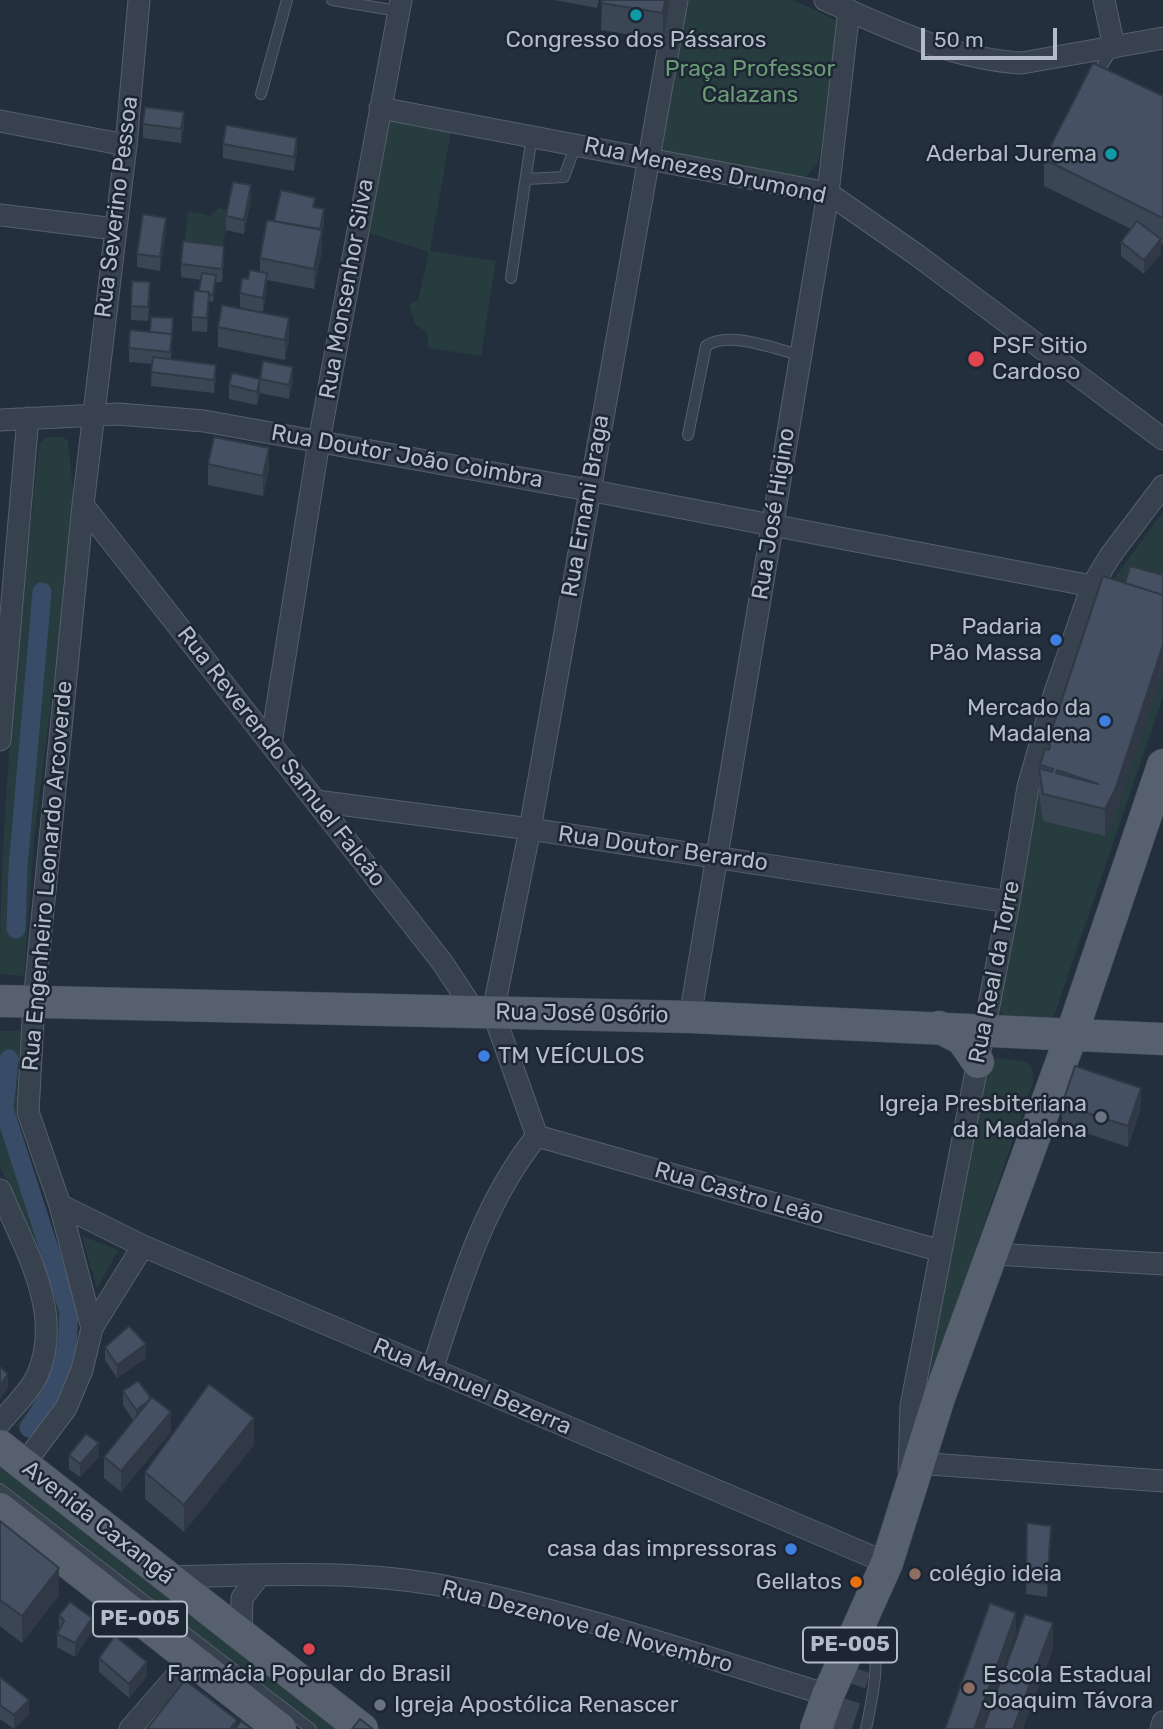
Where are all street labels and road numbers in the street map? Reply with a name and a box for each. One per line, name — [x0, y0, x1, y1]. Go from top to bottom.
street label: Rua Severino Pessoa — [90, 95, 144, 319]
street label: Rua Menezes Drumond — [581, 132, 829, 210]
street label: Rua Monsenhor Silva — [314, 177, 380, 401]
street label: Rua Ernani Braga — [556, 413, 616, 599]
street label: Rua Doutor João Coimbra — [269, 419, 545, 495]
street label: Rua José Higino — [747, 426, 801, 602]
street label: Rua Reverendo Samuel Falcão — [171, 621, 391, 893]
street label: Rua Engenheiro Leonardo Arcoverde — [17, 680, 79, 1072]
street label: Rua Doutor Berardo — [556, 821, 770, 877]
street label: Rua Real da Torre — [964, 878, 1026, 1066]
street label: Rua José Osório — [495, 999, 669, 1029]
street label: Rua Castro Leão — [651, 1157, 827, 1231]
street label: Rua Manuel Bezerra — [369, 1333, 575, 1441]
street label: Avenida Caxangá — [17, 1455, 179, 1591]
street label: Rua Dezenove de Novembro — [439, 1575, 735, 1679]
road number: PE-005 — [93, 1602, 187, 1636]
road number: PE-005 — [803, 1628, 897, 1662]

